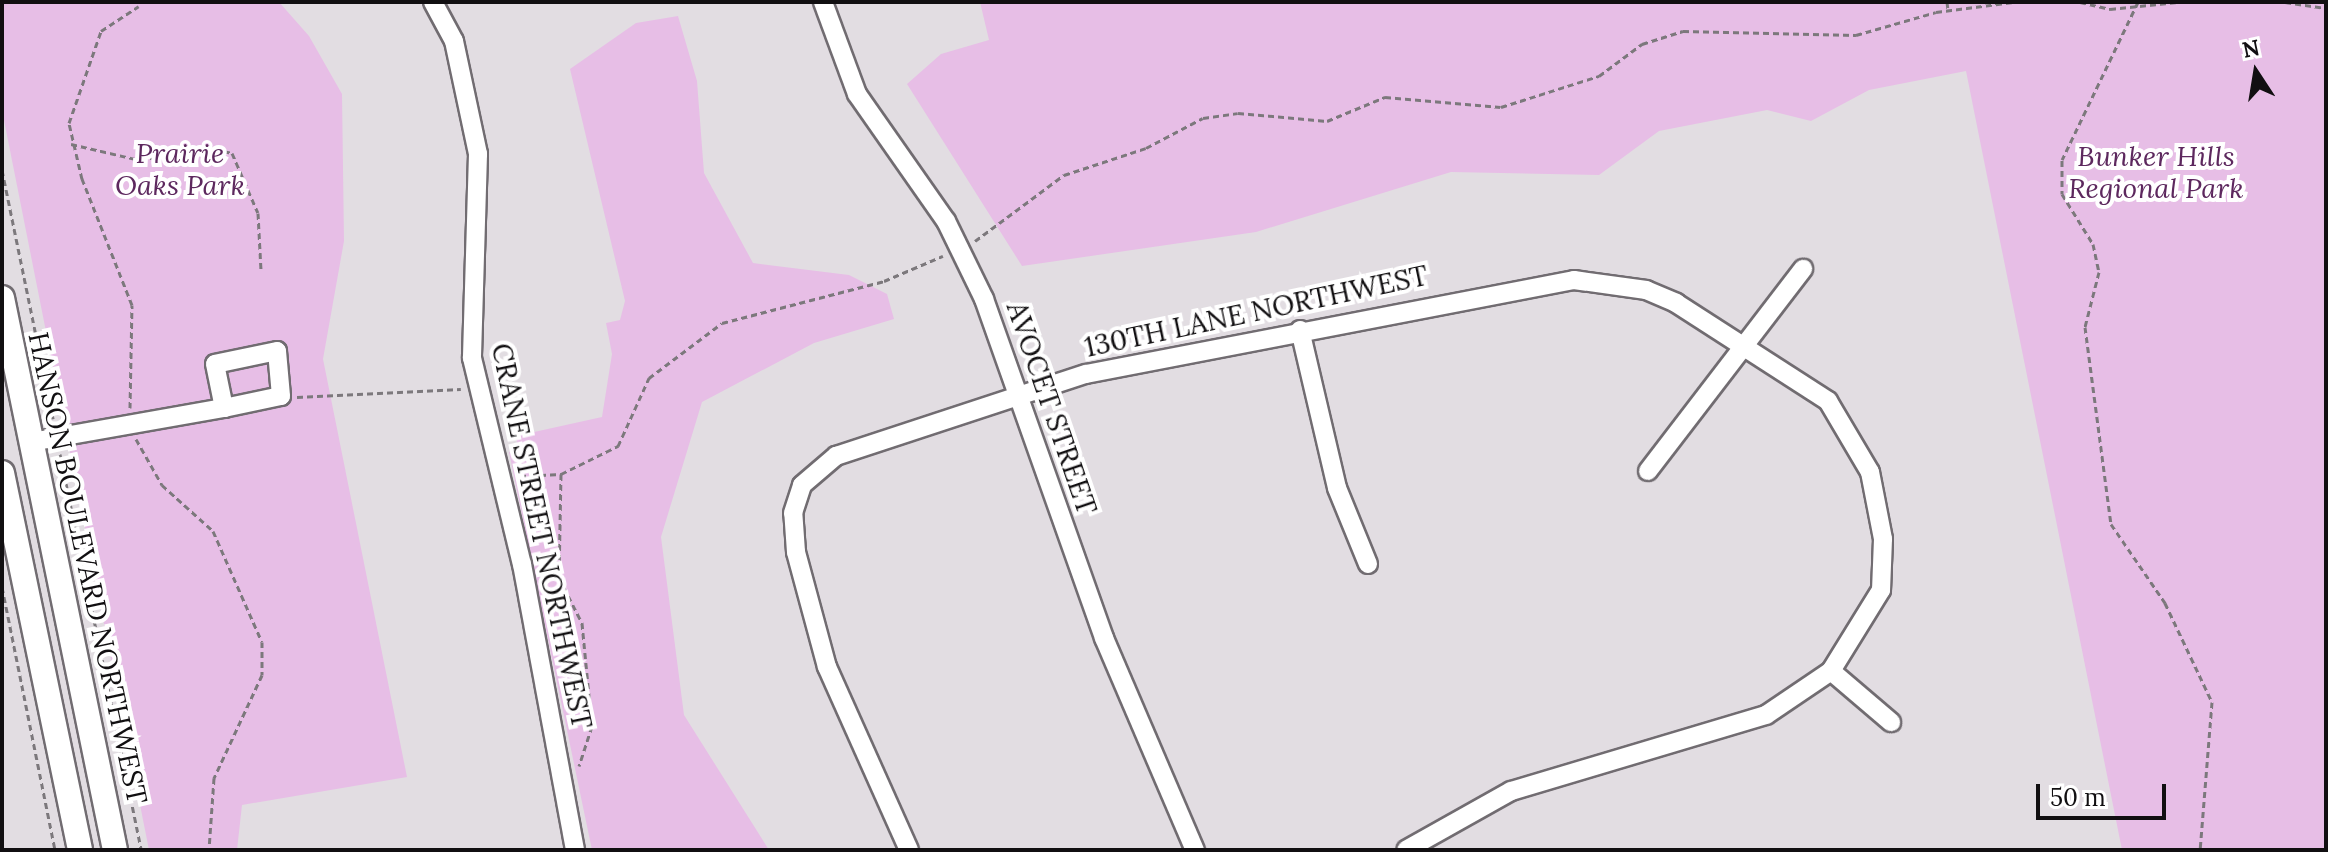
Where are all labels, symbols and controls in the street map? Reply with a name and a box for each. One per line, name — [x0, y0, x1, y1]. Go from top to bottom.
north arrow — [2216, 32, 2296, 112]
text: N — [2240, 33, 2262, 64]
park label: Prairie Oaks Park — [115, 136, 245, 202]
park label: Bunker Hills Regional Park — [2068, 139, 2244, 205]
street label: 130TH LANE NORTHWEST — [1081, 258, 1431, 364]
street label: AVOCET STREET — [1000, 297, 1104, 519]
street label: HANSON BOULEVARD NORTHWEST — [22, 329, 154, 807]
street label: CRANE STREET NORTHWEST — [485, 340, 599, 732]
scale bar — [2040, 768, 2170, 818]
text: 50 m — [2050, 782, 2106, 813]

